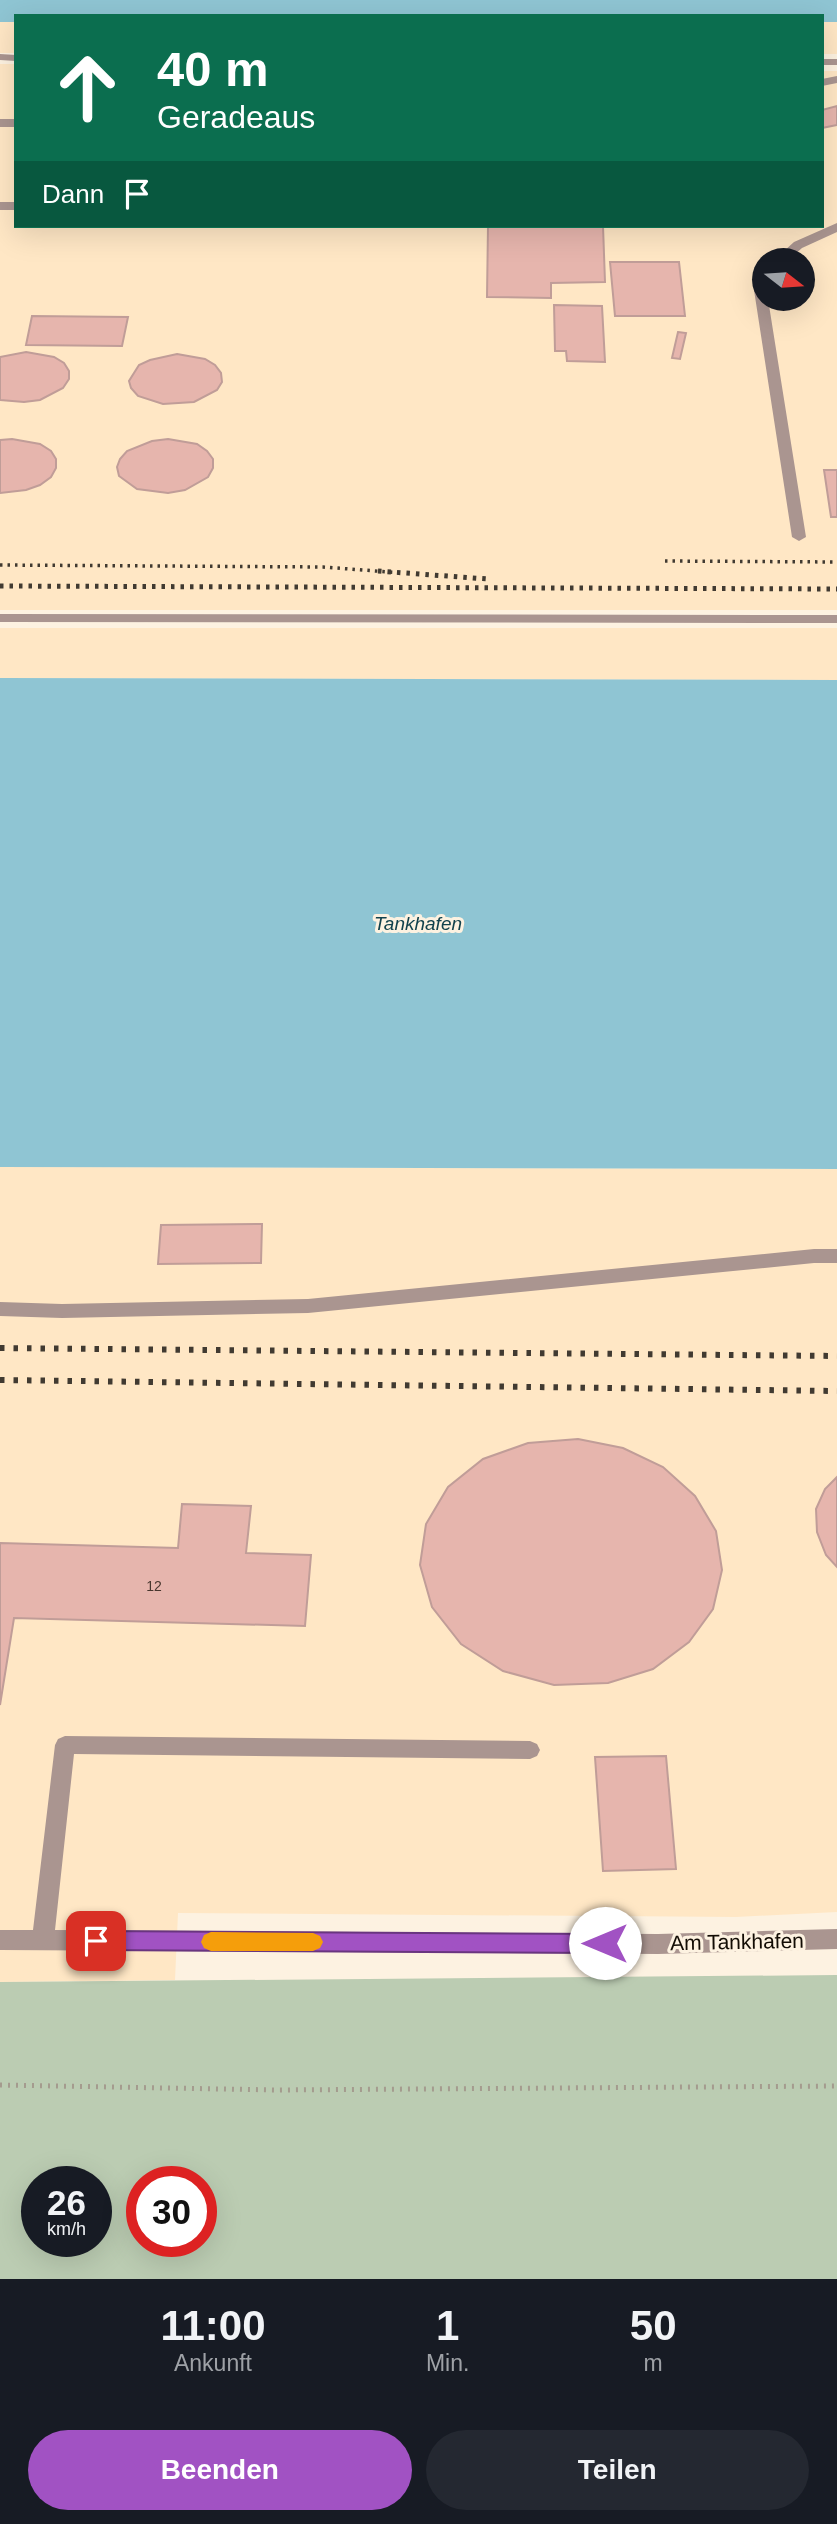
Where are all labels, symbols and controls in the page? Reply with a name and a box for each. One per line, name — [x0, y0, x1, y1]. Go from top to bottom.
icon: ahead — [42, 42, 133, 133]
text: 40 m — [157, 42, 269, 96]
text: Geradeaus — [157, 99, 315, 135]
icon: arrive — [118, 175, 156, 213]
text: Dann — [42, 179, 104, 209]
north arrow — [752, 248, 816, 312]
map controls — [752, 248, 815, 311]
water label: Tankhafen — [374, 913, 462, 934]
house number: 12 — [146, 1578, 162, 1594]
position arrow — [568, 1906, 642, 1980]
pin — [66, 1911, 126, 1971]
icon: arrive — [77, 1922, 115, 1960]
street label: Am Tankhafen — [670, 1929, 804, 1954]
speed limit sign: 30 — [126, 2166, 217, 2257]
text: 26 — [47, 2183, 86, 2222]
text: km/h — [47, 2219, 86, 2239]
text: 11:00 — [160, 2302, 266, 2349]
text: 1 — [436, 2302, 459, 2349]
text: 50 — [630, 2302, 677, 2349]
text: Ankunft — [174, 2350, 252, 2376]
text: Min. — [426, 2350, 469, 2376]
text: m — [644, 2350, 663, 2376]
button: Beenden — [28, 2430, 412, 2510]
button: Teilen — [426, 2430, 809, 2510]

